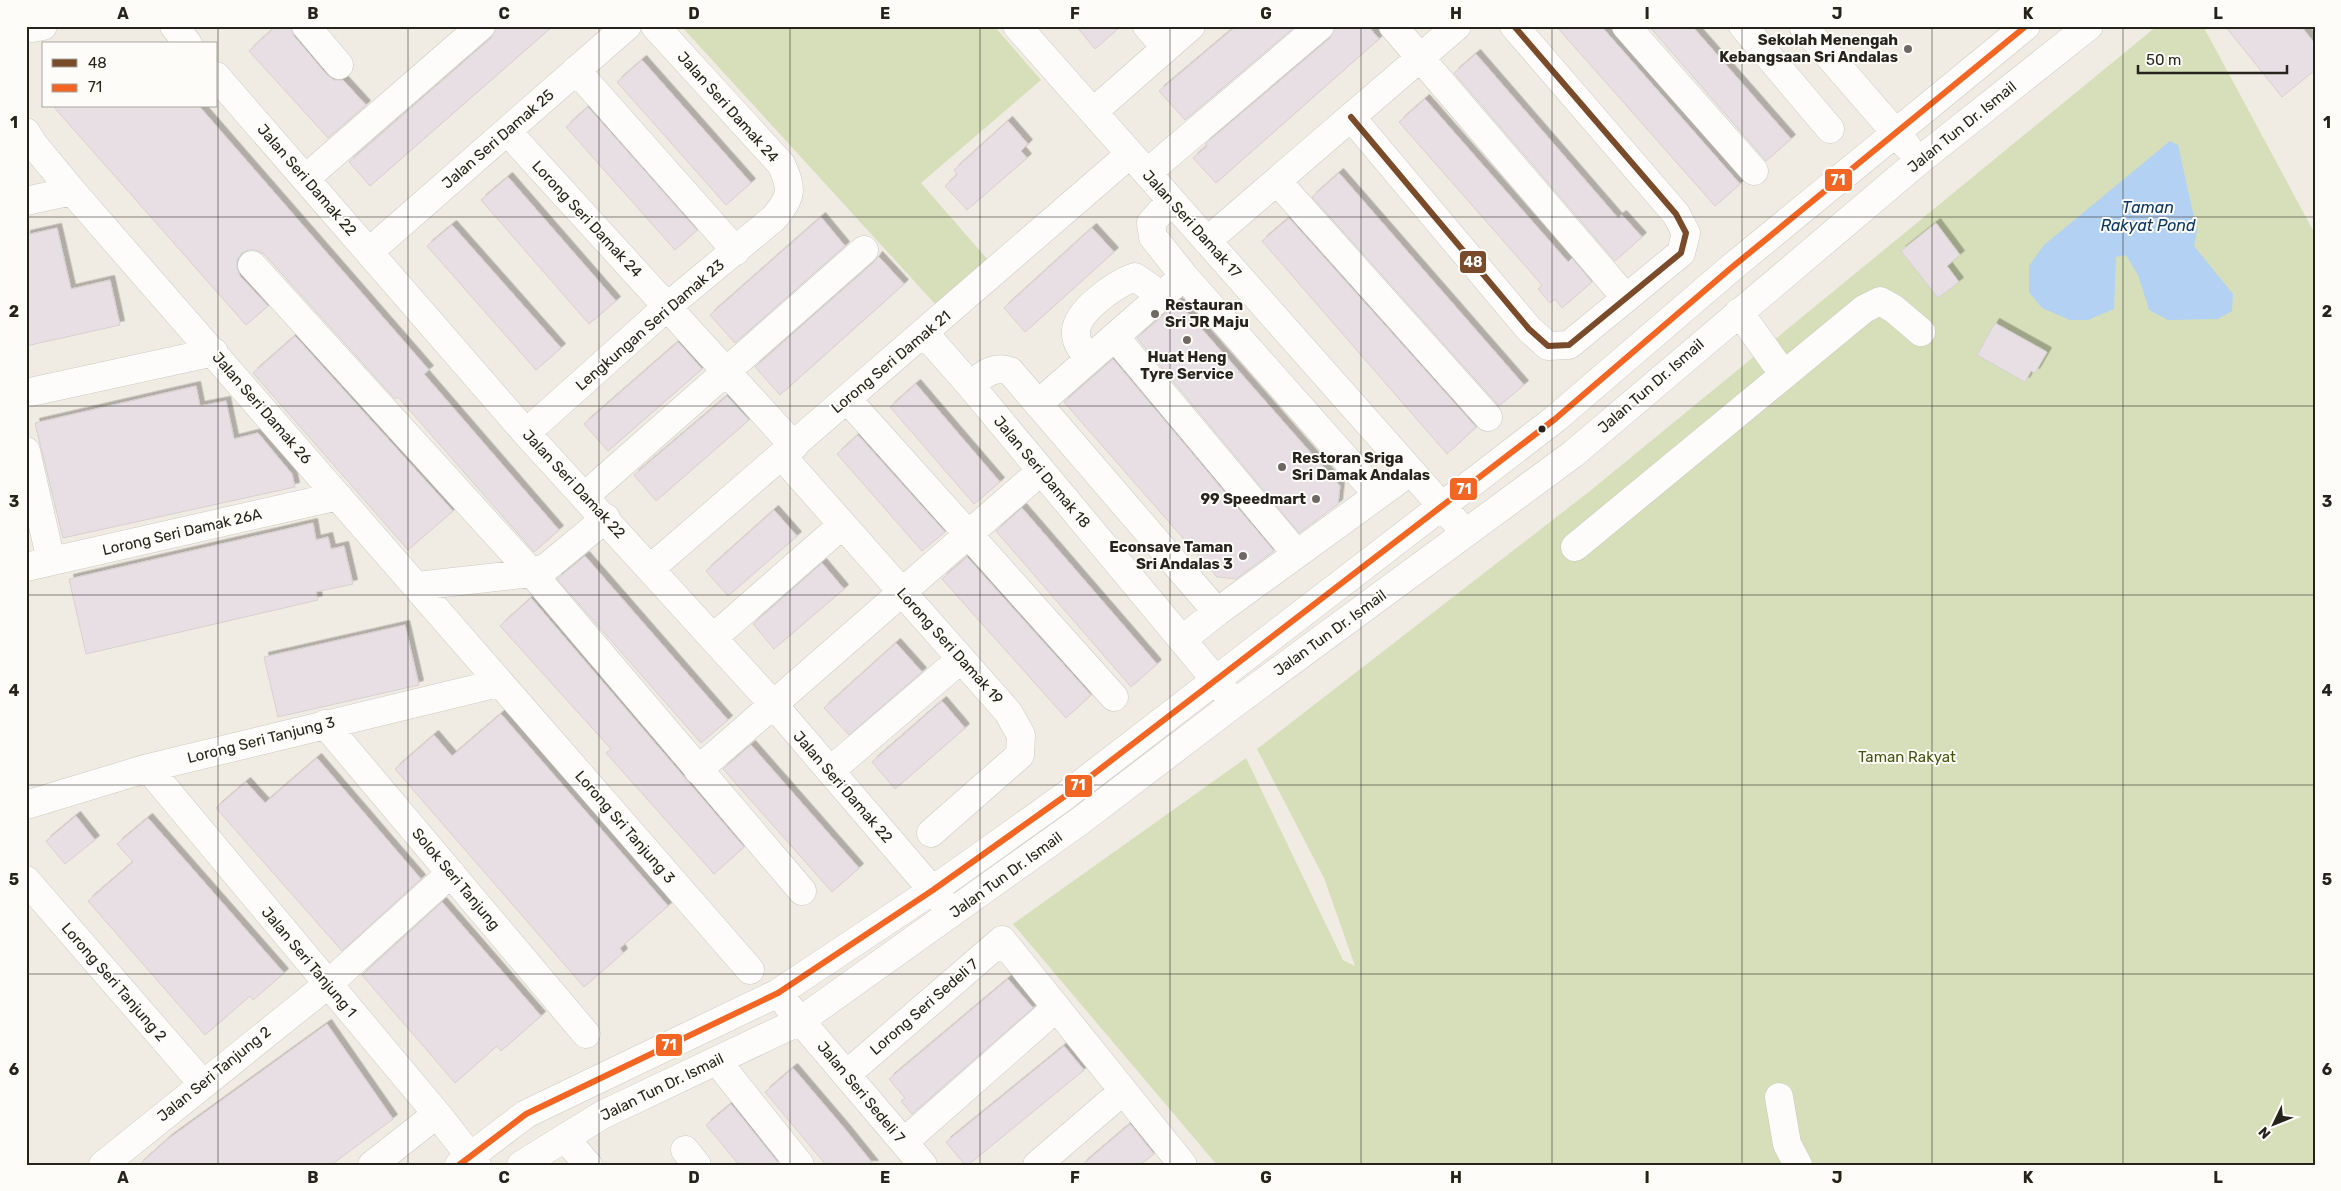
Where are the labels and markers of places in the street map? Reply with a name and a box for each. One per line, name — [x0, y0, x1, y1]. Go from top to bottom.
place label: Sekolah Menengah Kebangsaan Sri Andalas — [1719, 31, 1898, 66]
marker: Sekolah Menengah Kebangsaan Sri Andalas — [1902, 43, 1914, 55]
place label: Restauran Sri JR Maju — [1165, 296, 1249, 331]
marker: Restauran Sri JR Maju — [1149, 308, 1161, 320]
marker: Huat Heng Tyre Service — [1181, 334, 1193, 346]
place label: Huat Heng Tyre Service — [1140, 348, 1234, 383]
unlabelled marker — [1537, 424, 1547, 434]
place label: Restoran Sriga Sri Damak Andalas — [1292, 449, 1430, 484]
marker: Restoran Sriga Sri Damak Andalas — [1276, 461, 1288, 473]
place label: 99 Speedmart — [1200, 490, 1306, 508]
marker: 99 Speedmart — [1310, 493, 1322, 505]
place label: Econsave Taman Sri Andalas 3 — [1109, 538, 1233, 573]
marker: Econsave Taman Sri Andalas 3 — [1237, 550, 1249, 562]

